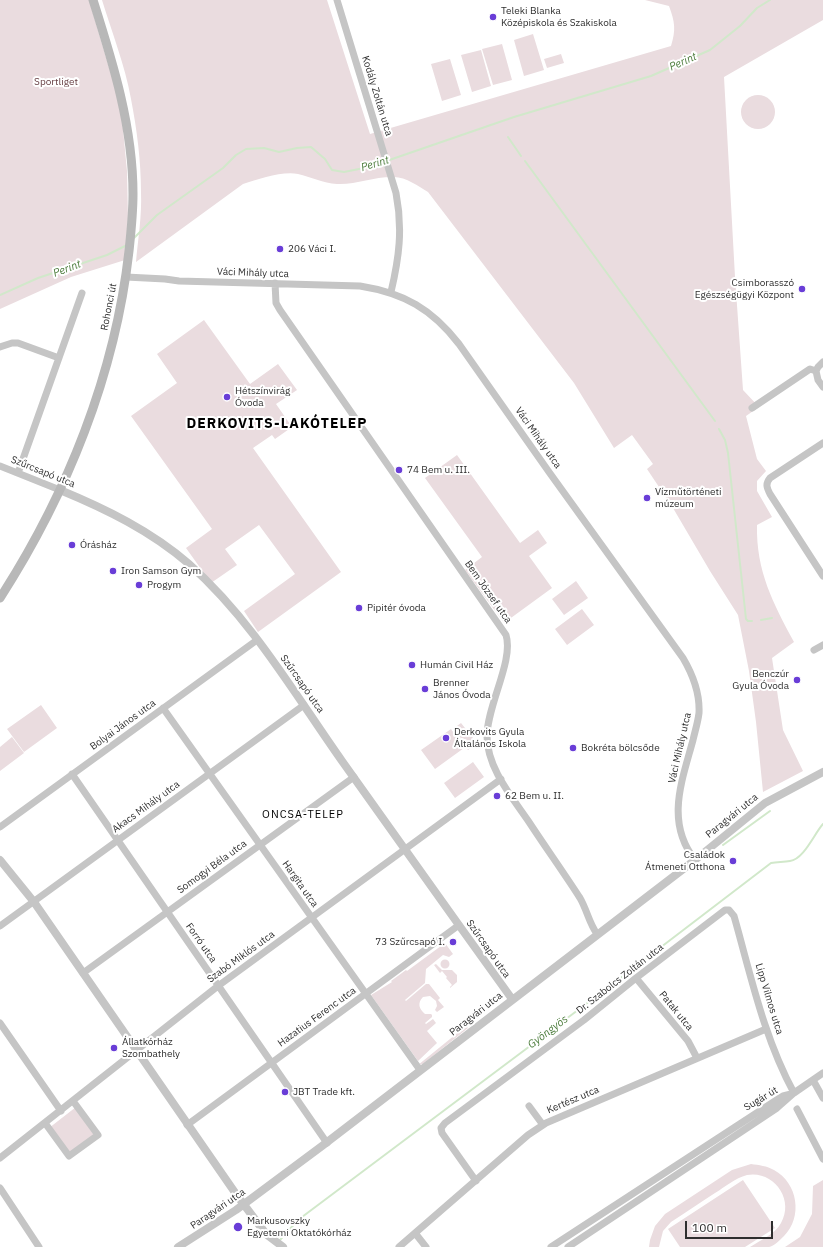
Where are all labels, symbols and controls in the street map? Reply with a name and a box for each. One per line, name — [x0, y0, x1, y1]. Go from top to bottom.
place label: Teleki Blanka Középiskola és Szakiskola — [501, 5, 617, 28]
marker: Teleki Blanka Középiskola és Szakiskola — [488, 12, 498, 22]
water label: Perint — [667, 50, 699, 74]
street label: Kodály Zoltán utca — [359, 54, 395, 138]
park label: Sportliget — [34, 76, 78, 88]
water label: Perint — [359, 154, 391, 174]
place label: 206 Váci I. — [288, 243, 336, 255]
marker: 206 Váci I. — [275, 244, 285, 254]
water label: Perint — [51, 258, 83, 280]
street label: Váci Mihály utca — [217, 266, 289, 280]
place label: Csimborasszó Egészségügyi Központ — [695, 277, 794, 300]
street label: Rohonci út — [99, 282, 119, 332]
marker: Csimborasszó Egészségügyi Központ — [797, 284, 807, 294]
place label: Hétszínvirág Óvoda — [235, 385, 290, 408]
marker: Hétszínvirág Óvoda — [222, 392, 232, 402]
street label: Váci Mihály utca — [512, 405, 564, 471]
district label: DERKOVITS-LAKÓTELEP — [187, 416, 367, 432]
street label: Szűrcsapó utca — [9, 454, 77, 490]
place label: 74 Bem u. III. — [407, 464, 470, 476]
marker: 74 Bem u. III. — [394, 465, 404, 475]
place label: Vízműtörténeti múzeum — [655, 486, 722, 510]
marker: Vízműtörténeti múzeum — [642, 493, 652, 503]
place label: Órásház — [80, 539, 117, 551]
marker: Órásház — [67, 540, 77, 550]
street label: Bem József utca — [462, 558, 514, 626]
place label: Iron Samson Gym — [121, 565, 201, 577]
marker: Iron Samson Gym — [108, 566, 118, 576]
place label: Progym — [147, 579, 181, 591]
marker: Progym — [134, 580, 144, 590]
place label: Pipitér óvoda — [367, 602, 426, 614]
marker: Pipitér óvoda — [354, 603, 364, 613]
street label: Szűrcsapó utca — [278, 653, 326, 715]
place label: Humán Civil Ház — [420, 659, 493, 671]
marker: Humán Civil Ház — [407, 660, 417, 670]
place label: Benczúr Gyula Óvoda — [732, 668, 789, 692]
marker: Benczúr Gyula Óvoda — [792, 675, 802, 685]
place label: Brenner János Óvoda — [433, 677, 491, 700]
marker: Brenner János Óvoda — [420, 684, 430, 694]
street label: Bolyai János utca — [88, 697, 158, 753]
street label: Váci Mihály utca — [666, 711, 694, 785]
place label: Derkovits Gyula Általános Iskola — [454, 726, 526, 750]
marker: Derkovits Gyula Általános Iskola — [441, 733, 451, 743]
place label: Bokréta bölcsőde — [581, 742, 660, 754]
marker: Bokréta bölcsőde — [568, 743, 578, 753]
street label: Akacs Mihály utca — [110, 779, 182, 835]
place label: 62 Bem u. II. — [505, 790, 564, 802]
marker: 62 Bem u. II. — [492, 791, 502, 801]
street label: Paragvári utca — [703, 791, 761, 841]
district label: ONCSA-TELEP — [262, 808, 344, 822]
street label: Somogyi Béla utca — [175, 838, 249, 896]
place label: Családok Átmeneti Otthona — [645, 849, 725, 872]
marker: Családok Átmeneti Otthona — [728, 856, 738, 866]
street label: Hargita utca — [279, 858, 321, 910]
street label: Szűrcsapó utca — [464, 918, 512, 980]
street label: Forró utca — [183, 921, 219, 965]
street label: Szabó Miklós utca — [205, 928, 277, 986]
place label: 73 Szűrcsapó I. — [375, 936, 445, 948]
marker: 73 Szűrcsapó I. — [448, 937, 458, 947]
street label: Dr. Szabolcs Zoltán utca — [574, 941, 666, 1017]
street label: Lipp Vilmos utca — [752, 962, 786, 1036]
street label: Hazatius Ferenc utca — [276, 985, 358, 1049]
street label: Patak utca — [656, 989, 696, 1033]
street label: Paragvári utca — [447, 990, 505, 1038]
water label: Gyöngyös — [525, 1013, 571, 1051]
place label: Állatkórház Szombathely — [122, 1036, 180, 1060]
marker: Állatkórház Szombathely — [109, 1043, 119, 1053]
street label: Kertész utca — [545, 1084, 601, 1116]
street label: Sugár út — [742, 1084, 780, 1114]
place label: JBT Trade kft. — [293, 1086, 355, 1098]
marker: JBT Trade kft. — [280, 1087, 290, 1097]
street label: Paragvári utca — [188, 1186, 248, 1232]
scale bar — [687, 1213, 775, 1239]
place label: Markusovszky Egyetemi Oktatókórház — [247, 1215, 351, 1238]
text: 100 m — [692, 1220, 727, 1235]
marker: Markusovszky Egyetemi Oktatókórház — [232, 1221, 244, 1233]

